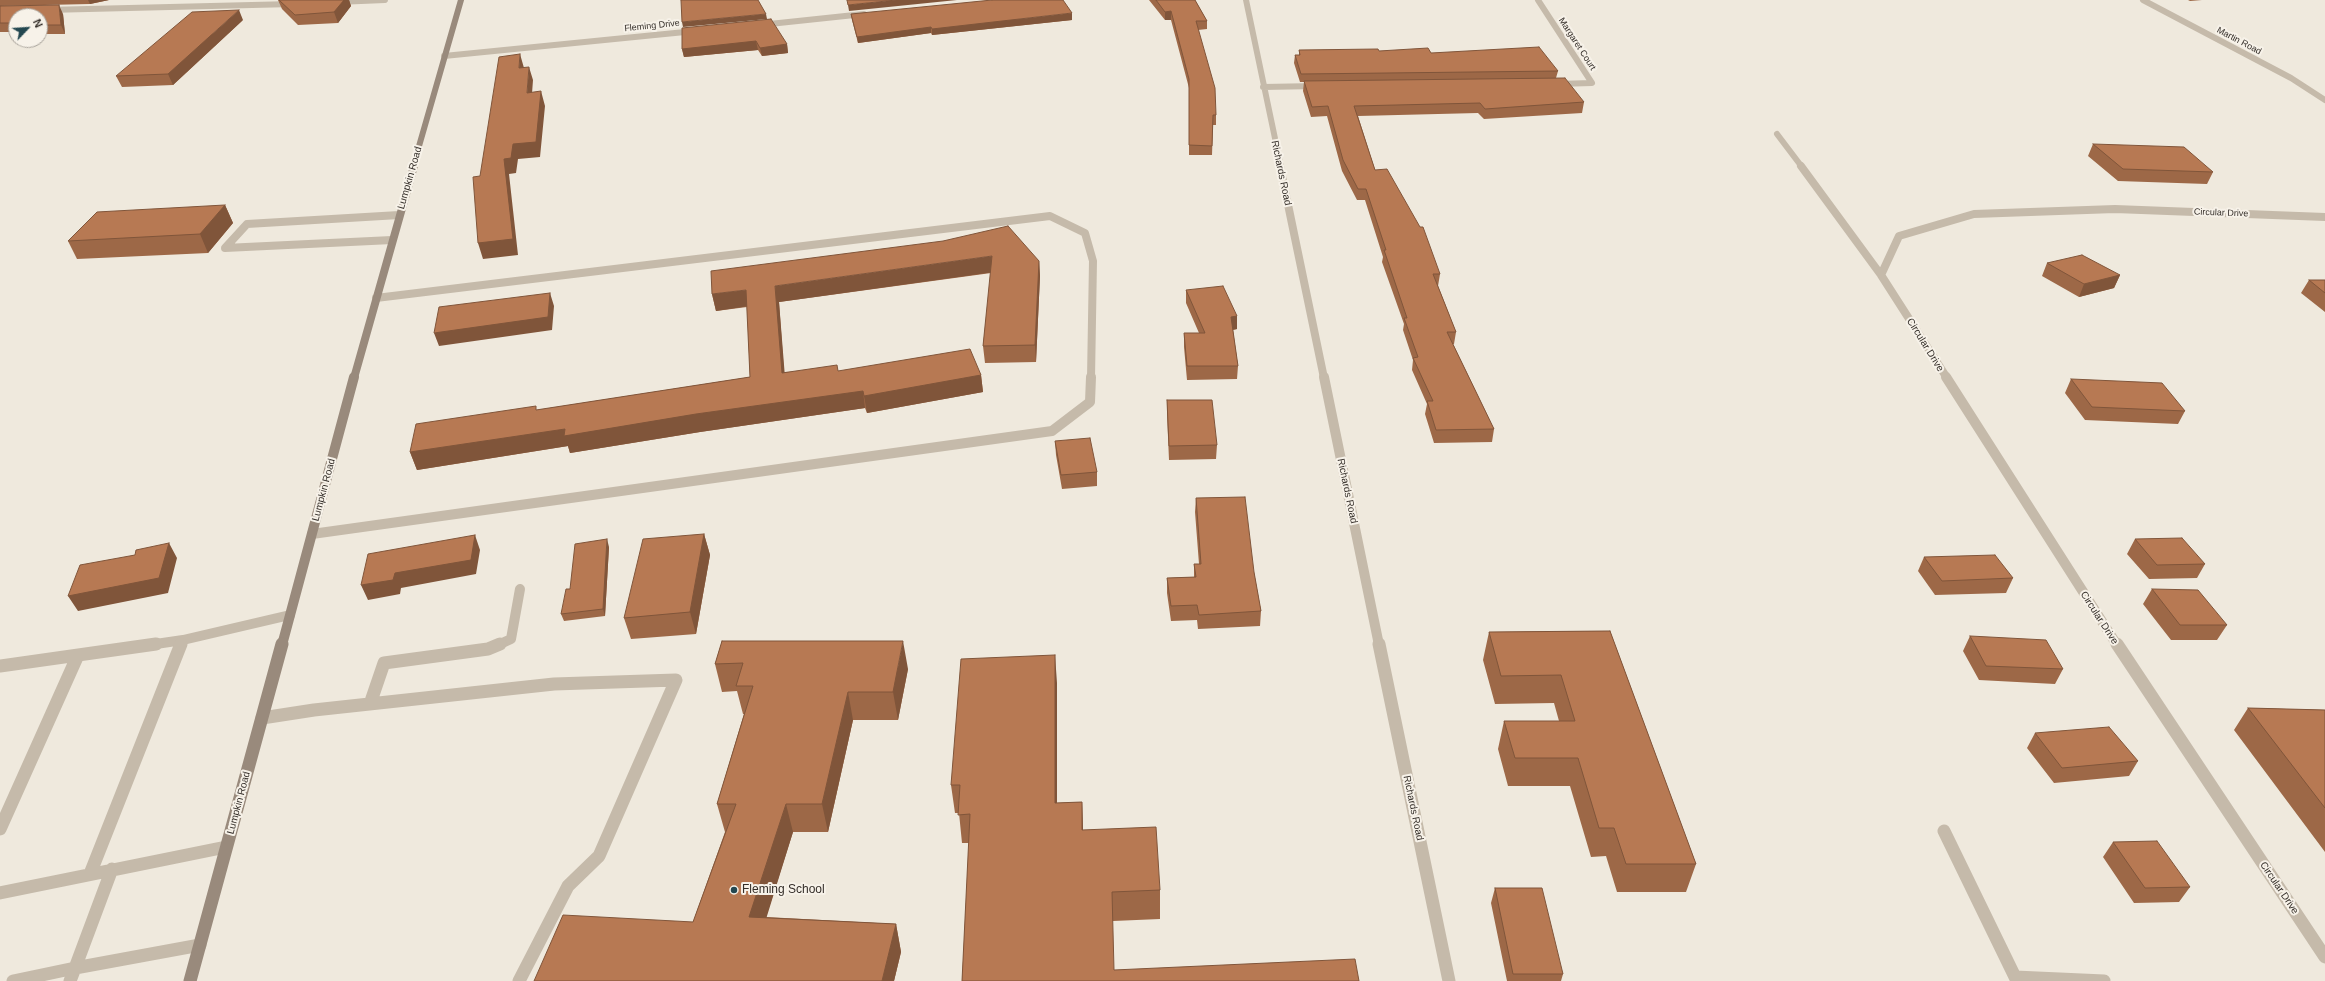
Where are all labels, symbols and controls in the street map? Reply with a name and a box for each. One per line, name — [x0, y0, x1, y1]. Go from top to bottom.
north arrow — [8, 8, 48, 48]
street label: Margaret Court — [1556, 16, 1598, 72]
text: N — [31, 17, 45, 29]
street label: Fleming Drive — [624, 18, 680, 34]
street label: Martin Road — [2215, 25, 2263, 57]
street label: Richards Road — [1268, 139, 1294, 207]
street label: Lumpkin Road — [395, 145, 425, 211]
street label: Circular Drive — [2194, 207, 2248, 219]
street label: Circular Drive — [1904, 316, 1946, 374]
street label: Lumpkin Road — [310, 457, 338, 523]
street label: Richards Road — [1334, 457, 1360, 525]
street label: Circular Drive — [2077, 589, 2121, 647]
street label: Lumpkin Road — [225, 770, 253, 836]
street label: Richards Road — [1400, 774, 1426, 842]
street label: Circular Drive — [2257, 860, 2301, 916]
place label: Fleming School — [742, 883, 825, 897]
marker: Fleming School — [729, 885, 739, 895]

